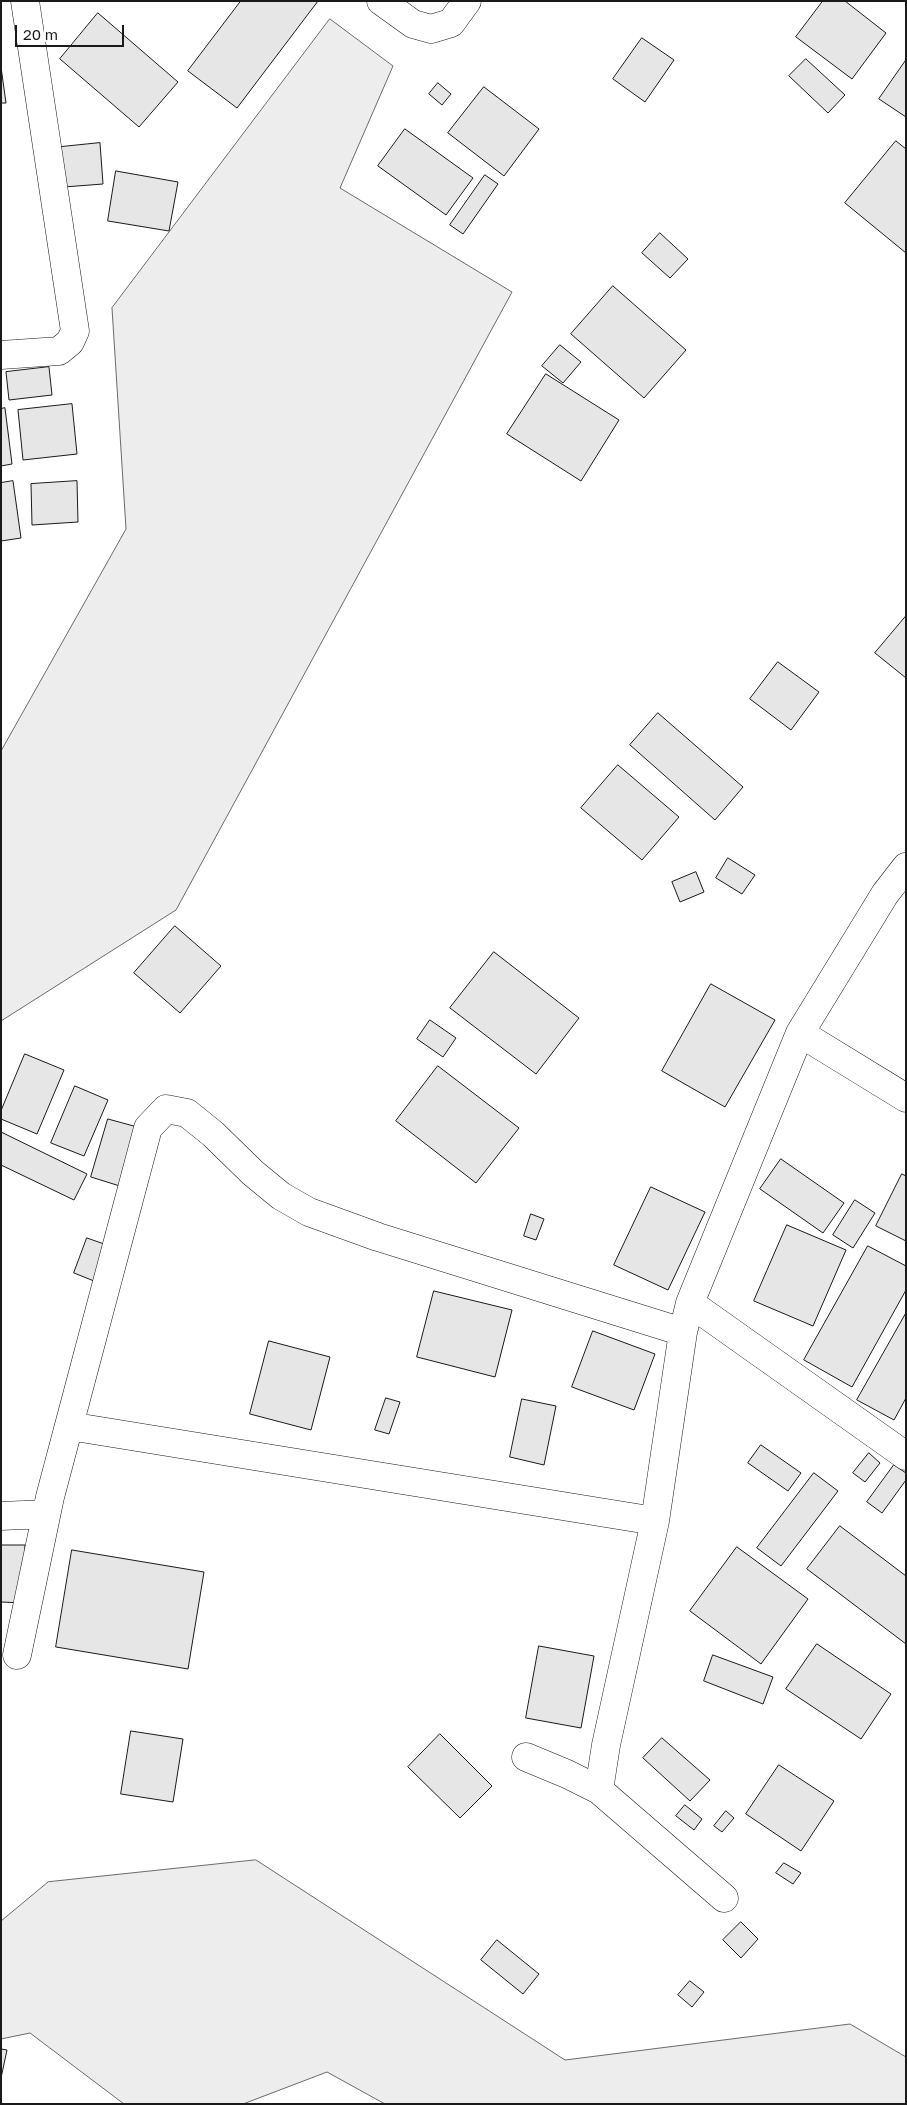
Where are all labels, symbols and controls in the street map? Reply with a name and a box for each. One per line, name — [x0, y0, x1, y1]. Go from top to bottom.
scale bar — [18, 15, 126, 47]
text: 20 m — [23, 25, 58, 43]

